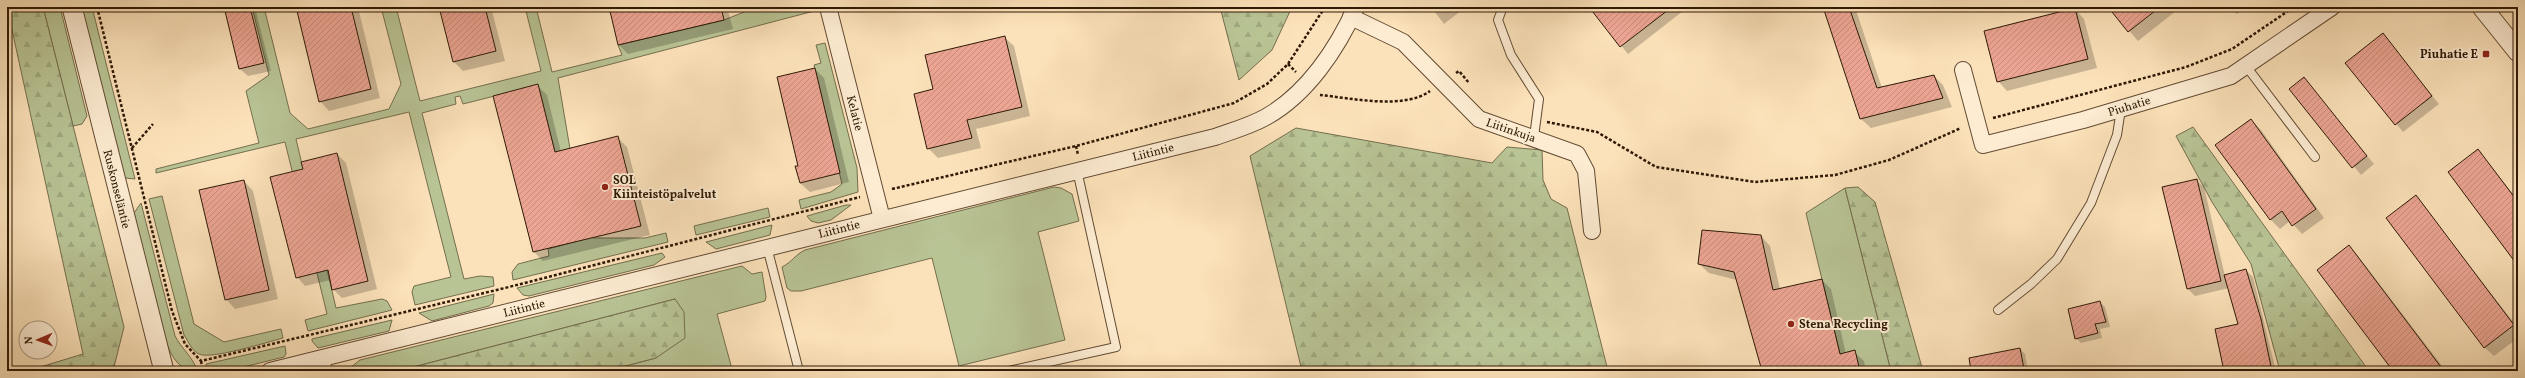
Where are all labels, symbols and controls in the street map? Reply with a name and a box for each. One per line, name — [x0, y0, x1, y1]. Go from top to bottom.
place label: Piuhatie E — [2420, 47, 2478, 63]
marker: Piuhatie E — [2481, 49, 2491, 59]
street label: Piuhatie — [2106, 93, 2153, 121]
street label: Kelatie — [842, 94, 866, 133]
street label: Liitinkuja — [1484, 115, 1538, 147]
street label: Liitintie — [1131, 140, 1176, 166]
street label: Ruskonseläntie — [98, 148, 134, 231]
place label: SOL Kiinteistöpalvelut — [613, 173, 717, 203]
marker: SOL Kiinteistöpalvelut — [600, 182, 610, 192]
street label: Liitintie — [817, 217, 862, 243]
street label: Liitintie — [502, 296, 547, 322]
place label: Stena Recycling — [1799, 317, 1888, 333]
marker: Stena Recycling — [1786, 319, 1796, 329]
north arrow — [18, 320, 58, 360]
text: N — [22, 336, 37, 345]

